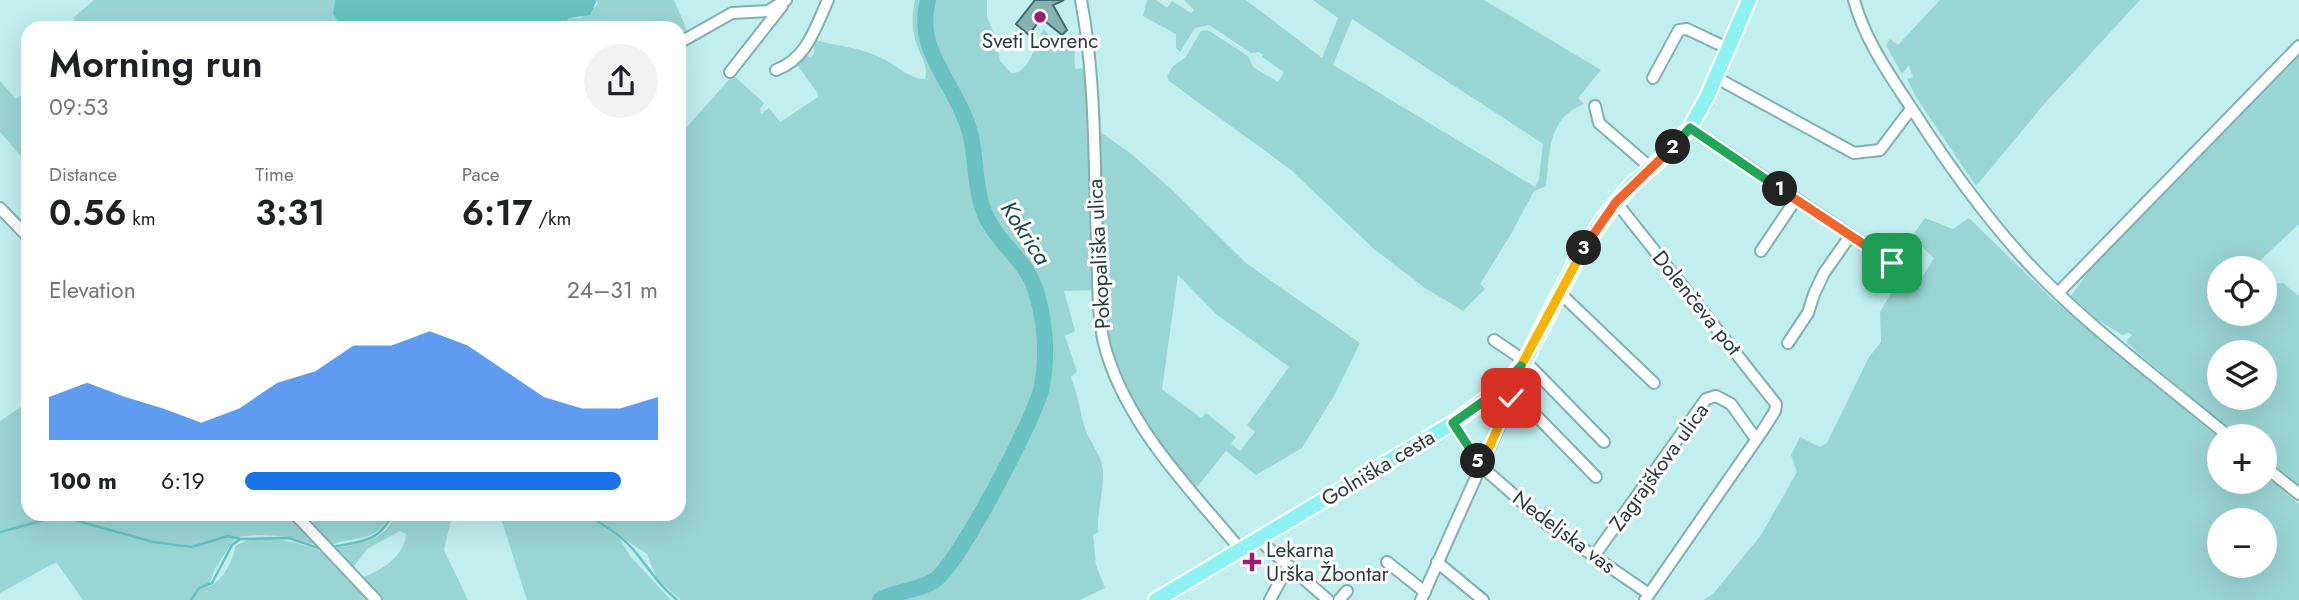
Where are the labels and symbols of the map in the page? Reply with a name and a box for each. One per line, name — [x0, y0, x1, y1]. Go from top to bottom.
marker: Sveti Lovrenc — [1032, 9, 1048, 25]
place label: Sveti Lovrenc — [982, 26, 1098, 56]
pin: 2 — [1656, 130, 1690, 164]
pin: 1 — [1762, 172, 1798, 206]
street label: Pokopališka ulica — [1080, 178, 1118, 330]
water label: Kokrica — [992, 194, 1060, 272]
pin: 3 — [1566, 230, 1602, 266]
pin — [1862, 233, 1922, 293]
street label: Dolenčeva pot — [1645, 244, 1749, 362]
pin — [1481, 368, 1541, 428]
street label: Zagrajškova ulica — [1602, 397, 1716, 537]
street label: Golniška cesta — [1316, 422, 1440, 514]
pin: 5 — [1460, 444, 1496, 478]
street label: Nedeljska vas — [1506, 483, 1622, 581]
place label: Lekarna Urška Žbontar — [1266, 535, 1389, 589]
marker: Lekarna Urška Žbontar — [1244, 554, 1260, 570]

